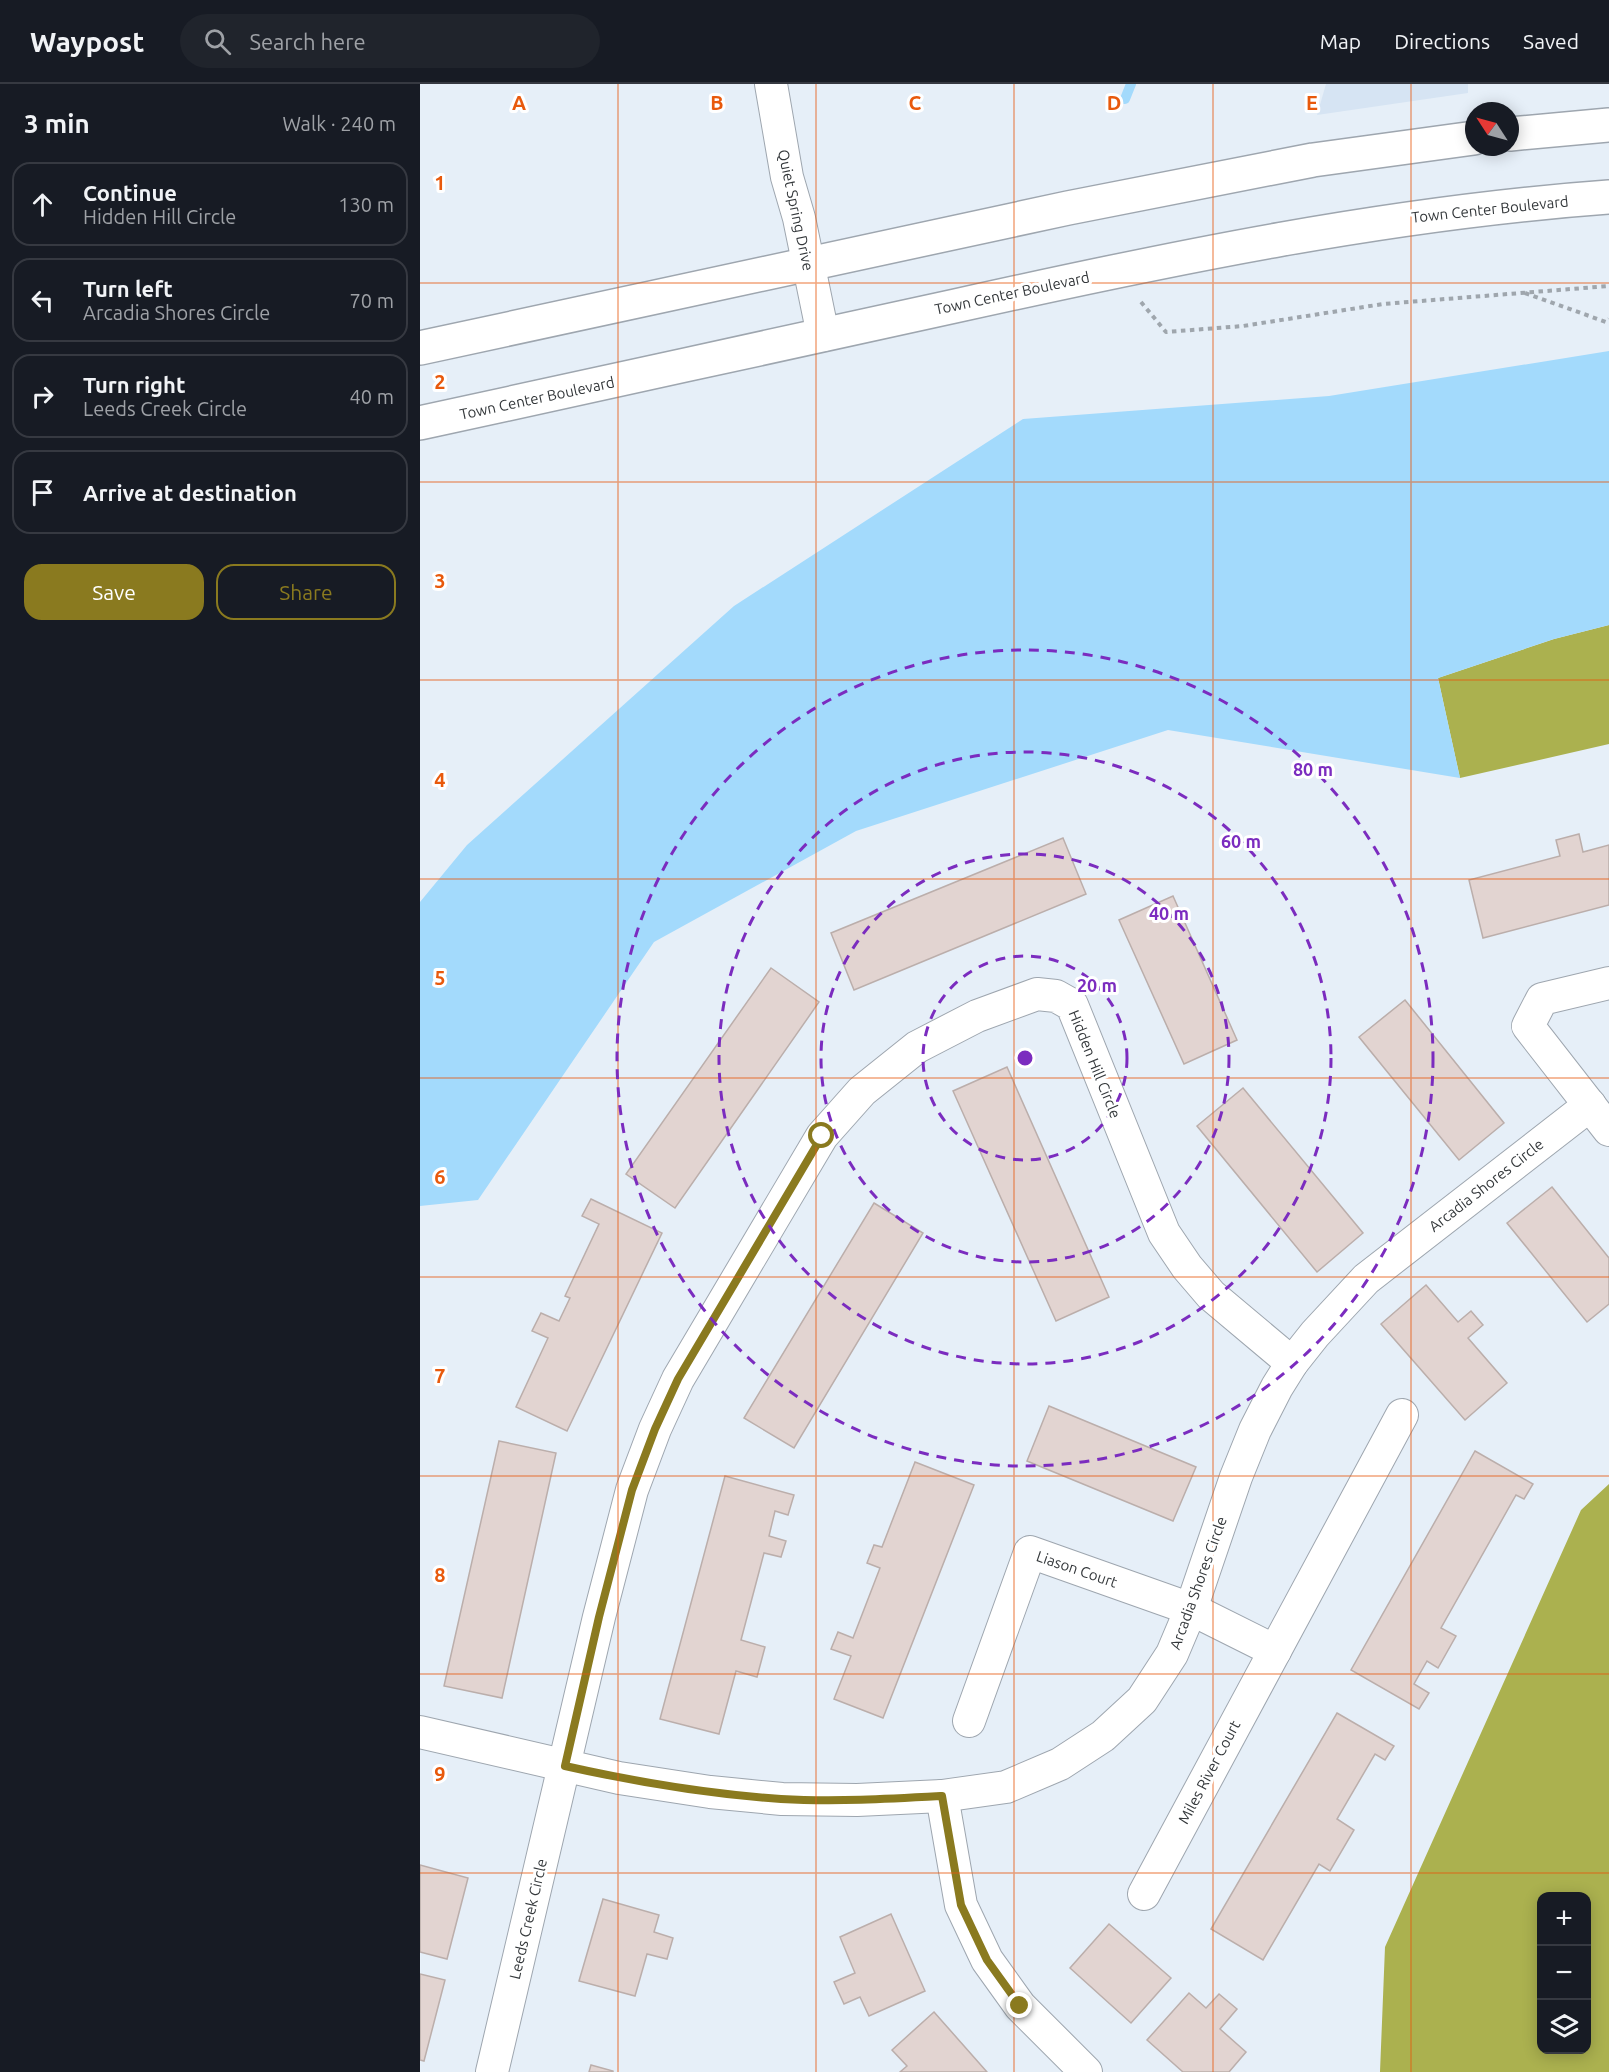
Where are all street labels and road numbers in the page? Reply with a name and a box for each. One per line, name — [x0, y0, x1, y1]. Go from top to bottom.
street label: Quiet Spring Drive — [775, 148, 817, 272]
street label: Town Center Boulevard — [1411, 192, 1569, 226]
street label: Town Center Boulevard — [933, 268, 1091, 318]
street label: Town Center Boulevard — [458, 373, 616, 423]
street label: Hidden Hill Circle — [1066, 1007, 1124, 1121]
street label: Arcadia Shores Circle — [1425, 1135, 1547, 1235]
street label: Arcadia Shores Circle — [1166, 1514, 1230, 1652]
street label: Liason Court — [1034, 1547, 1120, 1591]
street label: Miles River Court — [1175, 1717, 1243, 1827]
street label: Leeds Creek Circle — [506, 1857, 550, 1981]

